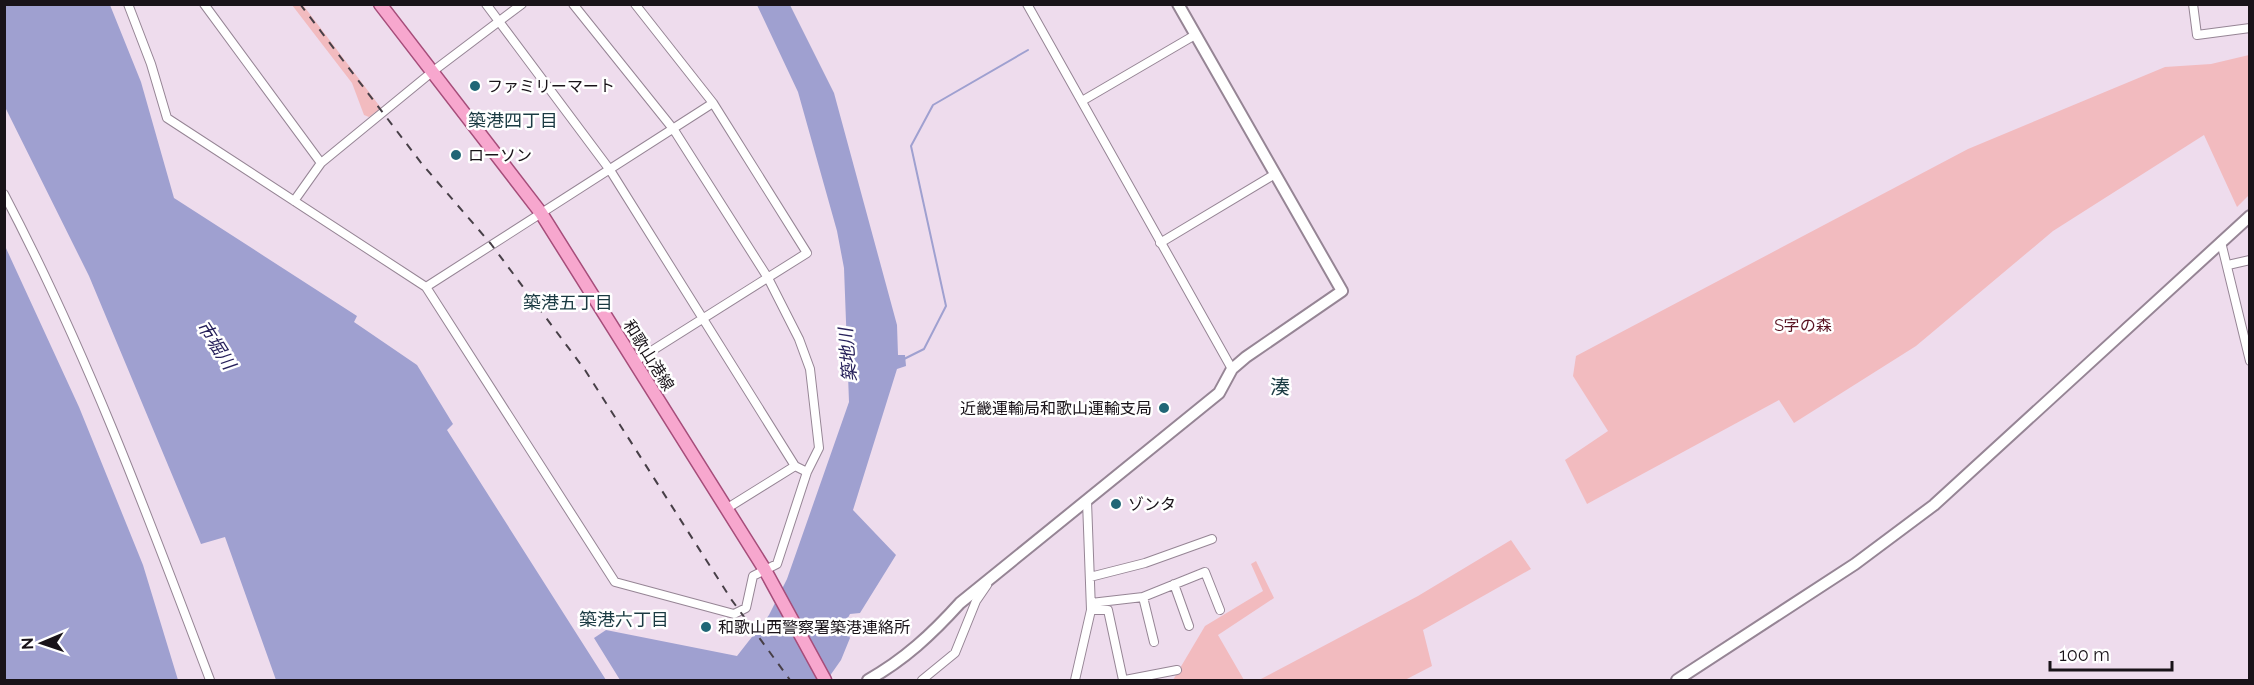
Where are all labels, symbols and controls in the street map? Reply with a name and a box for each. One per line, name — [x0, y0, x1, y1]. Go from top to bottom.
place label: ファミリーマート — [487, 77, 615, 96]
marker: ファミリーマート — [468, 79, 482, 93]
district label: 築港四丁目 — [468, 110, 558, 131]
place label: ローソン — [468, 146, 532, 165]
marker: ローソン — [449, 148, 463, 162]
district label: 築港五丁目 — [523, 292, 613, 313]
water label: 市堀川 — [193, 316, 241, 375]
street label: 和歌山港線 — [619, 316, 678, 394]
park label: S字の森 — [1774, 316, 1832, 335]
water label: 築地川 — [835, 325, 860, 383]
district label: 湊 — [1270, 375, 1290, 399]
place label: 近畿運輸局和歌山運輸支局 — [960, 399, 1152, 418]
marker: 近畿運輸局和歌山運輸支局 — [1157, 401, 1171, 415]
place label: ゾンタ — [1128, 495, 1176, 514]
marker: ゾンタ — [1109, 497, 1123, 511]
district label: 築港六丁目 — [579, 609, 669, 630]
north arrow — [12, 613, 72, 673]
place label: 和歌山西警察署築港連絡所 — [718, 618, 910, 637]
marker: 和歌山西警察署築港連絡所 — [699, 620, 713, 634]
scale bar — [2050, 634, 2172, 672]
text: N — [18, 637, 37, 650]
text: 100 m — [2059, 644, 2110, 665]

